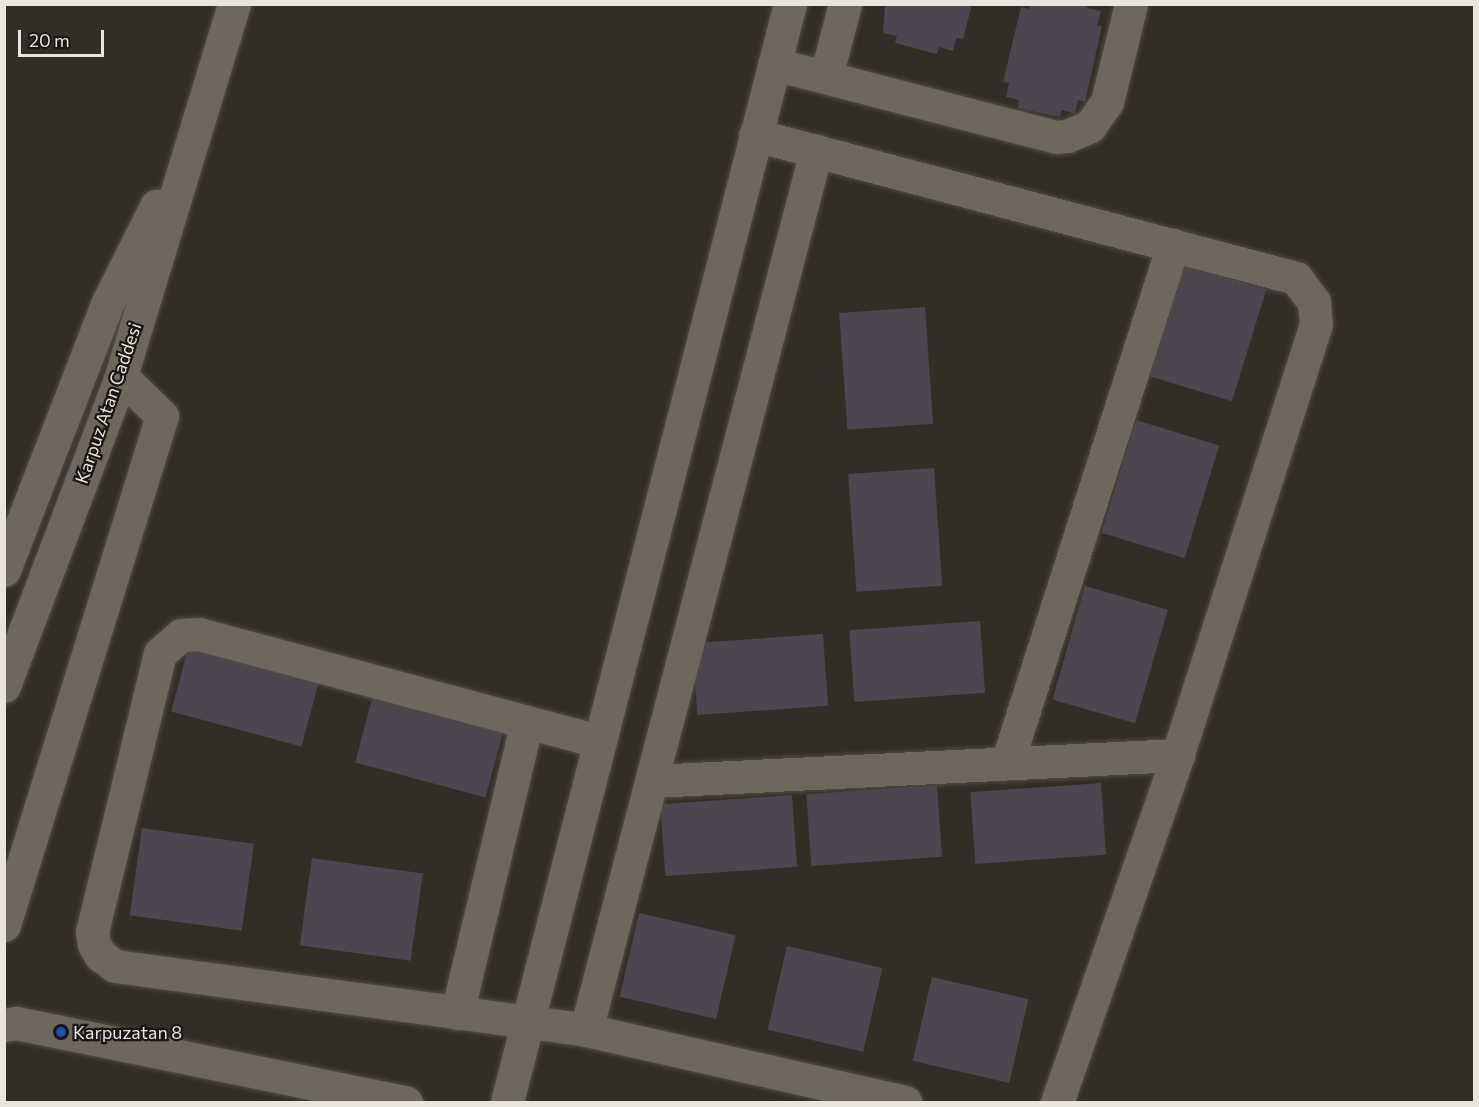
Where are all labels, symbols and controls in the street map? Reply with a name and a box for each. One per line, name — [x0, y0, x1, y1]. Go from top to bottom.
scale bar — [21, 18, 106, 56]
text: 20 m — [29, 29, 70, 51]
street label: Karpuz Atan Caddesi — [70, 320, 146, 486]
place label: Karpuzatan 8 — [73, 1021, 182, 1043]
marker: Karpuzatan 8 — [54, 1025, 68, 1039]

